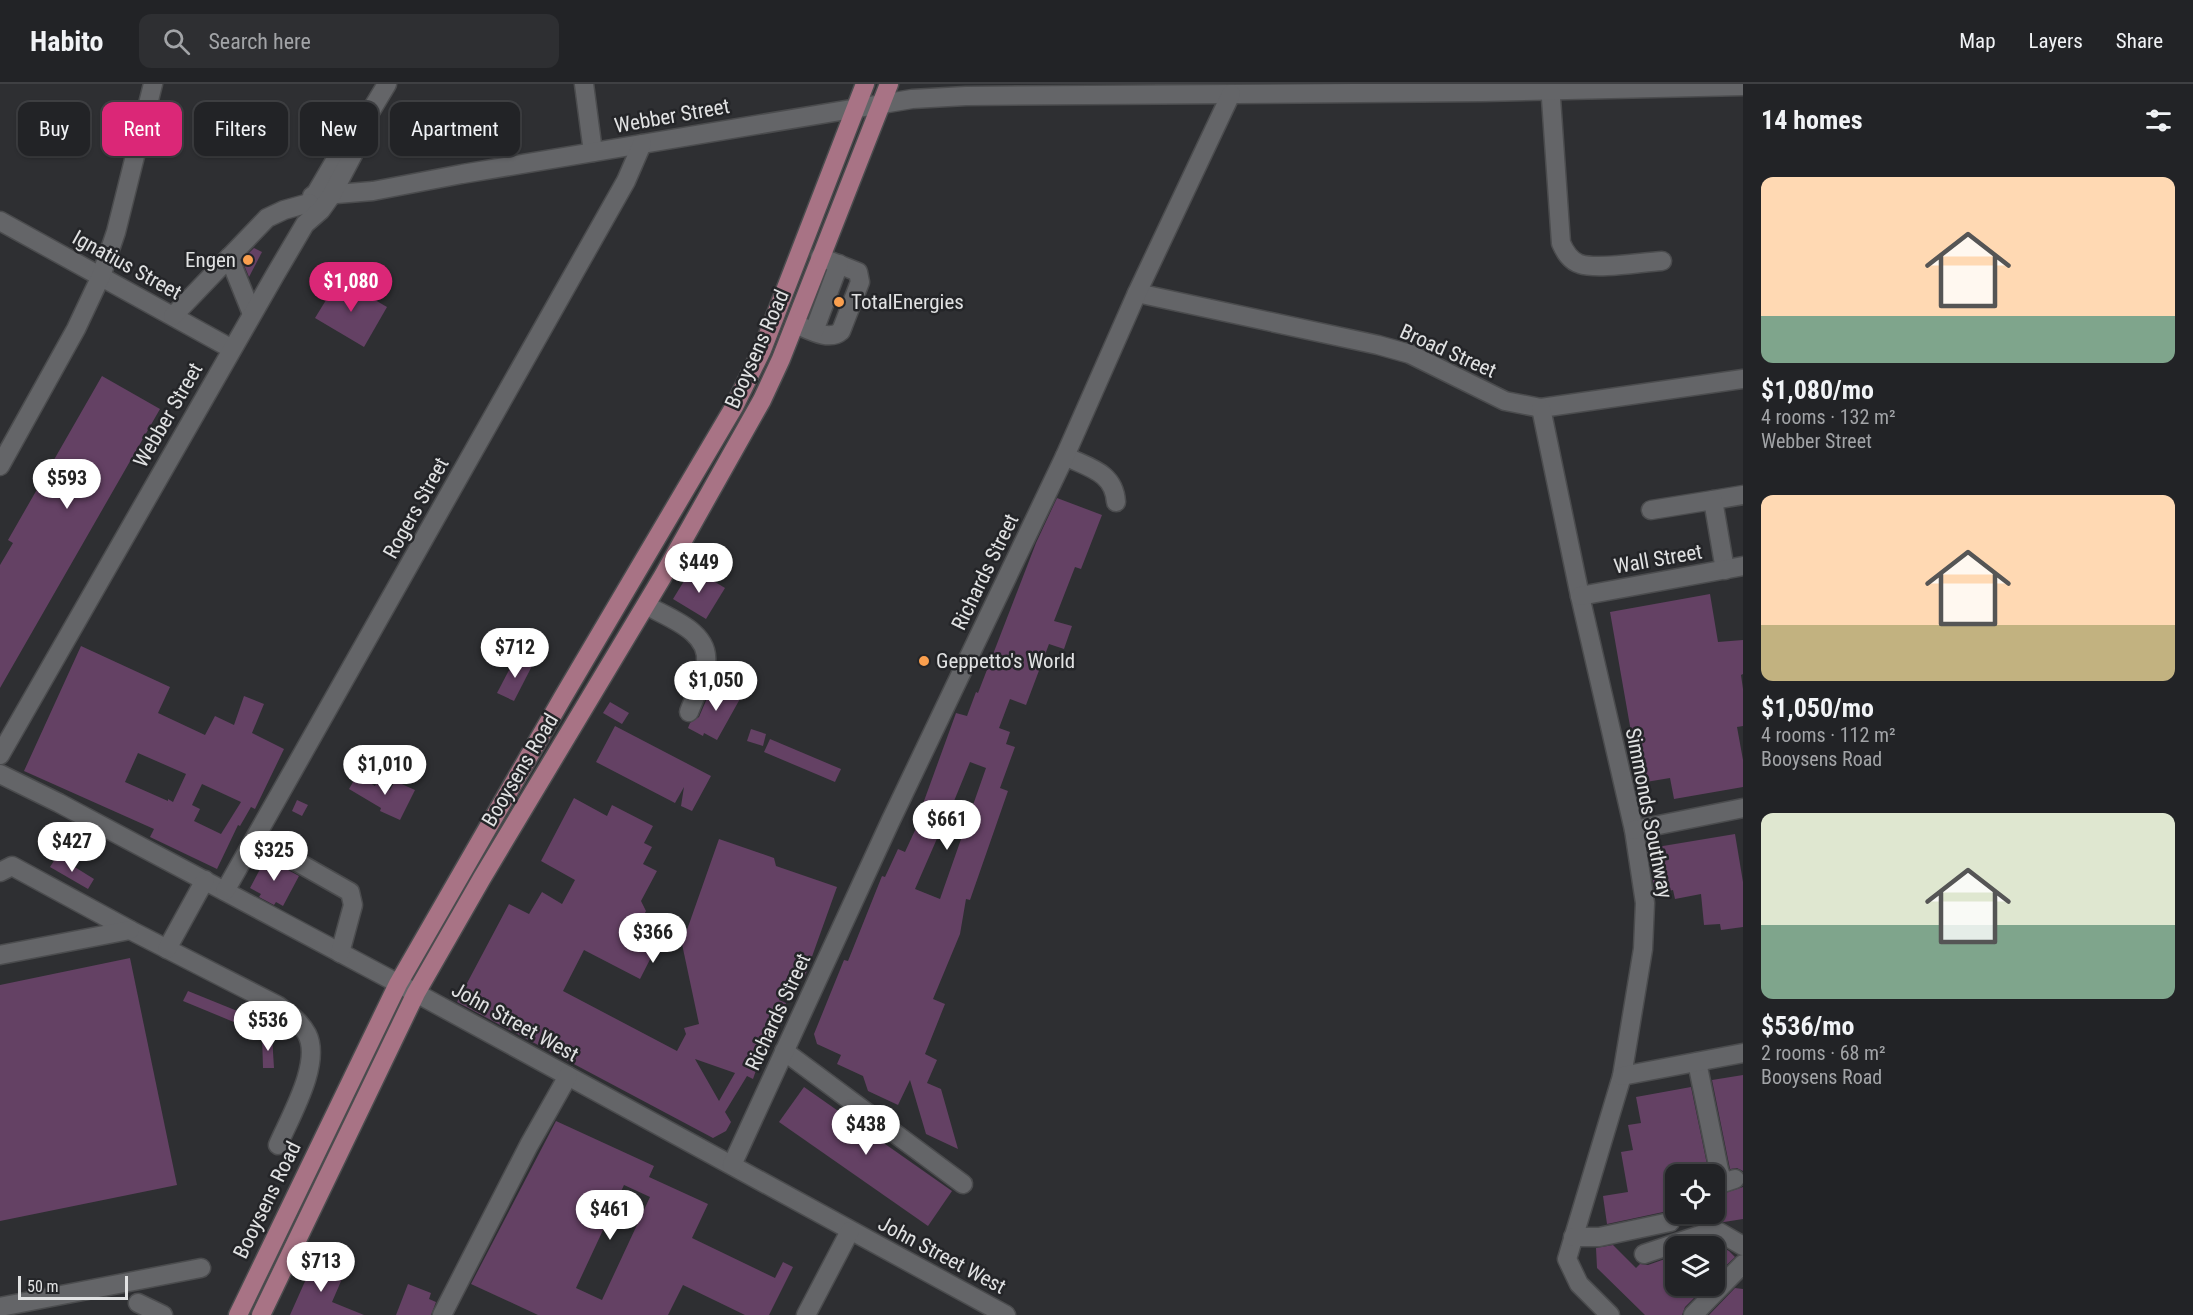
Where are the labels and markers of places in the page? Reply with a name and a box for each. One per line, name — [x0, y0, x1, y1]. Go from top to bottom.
place label: Engen — [185, 248, 236, 272]
marker: Engen — [241, 253, 255, 267]
pin: $1,080 — [302, 262, 400, 313]
place label: TotalEnergies — [851, 290, 964, 314]
marker: TotalEnergies — [832, 295, 846, 309]
pin: $593 — [31, 459, 103, 510]
pin: $449 — [663, 543, 735, 594]
pin: $712 — [479, 628, 551, 679]
place label: Geppetto's World — [936, 649, 1075, 673]
marker: Geppetto's World — [917, 654, 931, 668]
pin: $1,050 — [667, 661, 765, 712]
pin: $1,010 — [336, 745, 434, 796]
pin: $661 — [911, 800, 983, 851]
pin: $427 — [36, 822, 108, 873]
pin: $325 — [238, 831, 310, 882]
pin: $366 — [617, 913, 689, 964]
pin: $536 — [232, 1001, 304, 1052]
pin: $438 — [830, 1105, 902, 1156]
pin: $461 — [574, 1190, 646, 1241]
pin: $713 — [285, 1242, 357, 1293]

